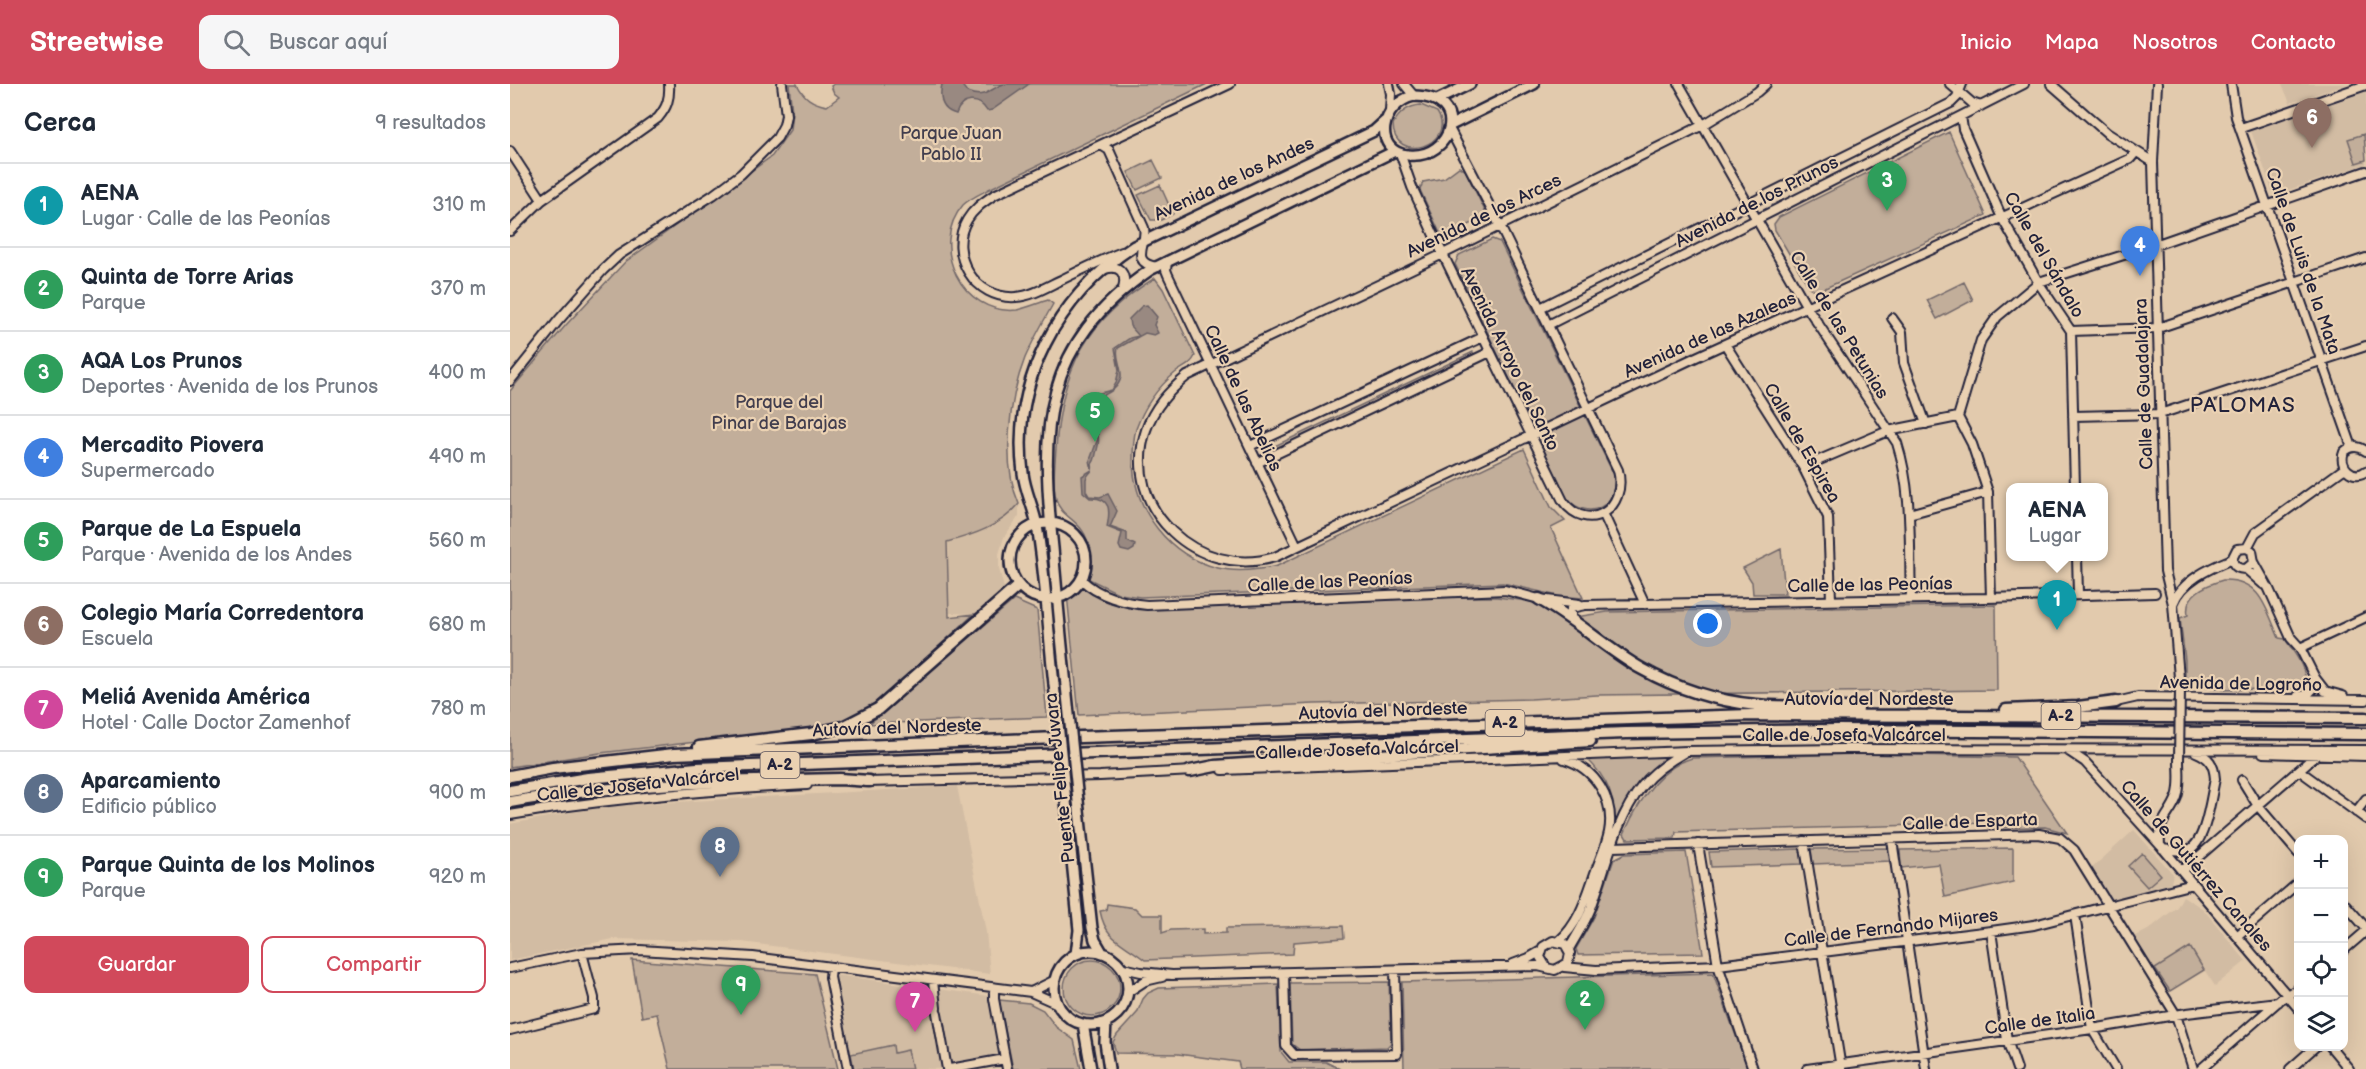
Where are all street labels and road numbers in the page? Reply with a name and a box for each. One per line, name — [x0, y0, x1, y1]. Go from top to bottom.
street label: Avenida de los Andes — [1151, 133, 1317, 225]
street label: Avenida de los Prunos — [1672, 152, 1842, 252]
street label: Calle de Luis de la Mata — [2261, 165, 2345, 357]
street label: Avenida de los Arces — [1403, 169, 1565, 263]
street label: Calle del Sándalo — [1999, 188, 2089, 322]
street label: Calle de las Petunias — [1785, 247, 1893, 403]
street label: Avenida Arroyo del Santo — [1456, 264, 1564, 454]
street label: Avenida de las Azaleas — [1621, 287, 1799, 382]
street label: Calle de Guadalajara — [2131, 298, 2157, 470]
street label: Calle de las Abelias — [1200, 321, 1286, 475]
street label: Calle de Espirea — [1759, 379, 1845, 507]
street label: Calle de las Peonías — [1247, 567, 1413, 597]
street label: Calle de las Peonías — [1787, 573, 1953, 597]
street label: Avenida de Logroño — [2160, 672, 2322, 696]
street label: Autovía del Nordeste — [1784, 689, 1954, 710]
street label: Puente Felipe Juvara — [1041, 692, 1079, 864]
street label: Autovía del Nordeste — [1298, 698, 1468, 724]
road number: A-2 — [2042, 703, 2080, 729]
road number: A-2 — [1486, 710, 1524, 736]
street label: Autovía del Nordeste — [812, 715, 982, 741]
street label: Calle de Josefa Valcárcel — [1742, 725, 1946, 746]
street label: Calle de Josefa Valcárcel — [1255, 736, 1459, 764]
road number: A-2 — [760, 752, 800, 778]
street label: Calle de Josefa Valcárcel — [536, 764, 740, 806]
street label: Calle de Gutiérrez Canales — [2116, 776, 2276, 956]
street label: Calle de Esparta — [1902, 809, 2038, 835]
street label: Calle de Fernando Mijares — [1783, 904, 1999, 952]
street label: Calle de Italia — [1983, 1003, 2097, 1039]

